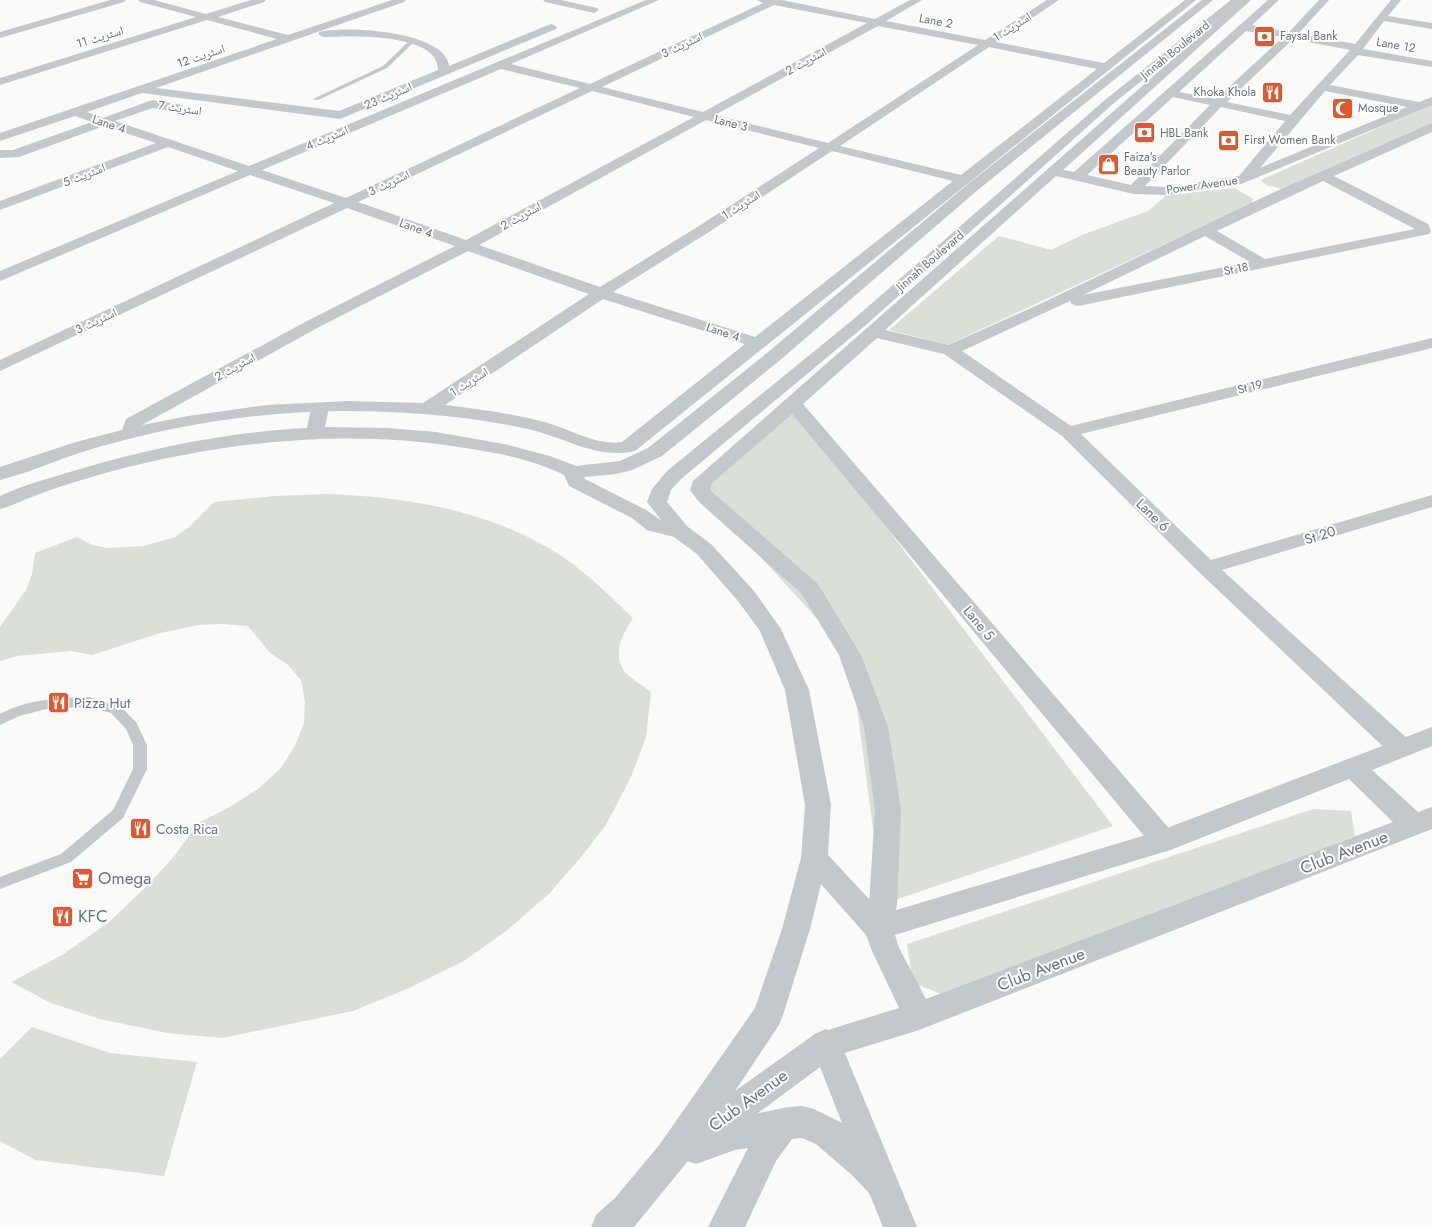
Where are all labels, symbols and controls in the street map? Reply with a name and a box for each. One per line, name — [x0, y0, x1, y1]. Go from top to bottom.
street label: اسٹریٹ 1 — [989, 8, 1035, 46]
street label: Lane 2 — [918, 9, 955, 33]
street label: Jinnah Boulevard — [1135, 16, 1214, 85]
street label: اسٹریٹ 11 — [74, 21, 126, 53]
bank icon: Faysal Bank — [1252, 23, 1278, 49]
street label: اسٹریٹ 3 — [658, 27, 706, 62]
place label: Faysal Bank — [1280, 27, 1338, 45]
street label: Lane 12 — [1375, 33, 1417, 57]
street label: اسٹریٹ 12 — [175, 39, 228, 73]
street label: اسٹریٹ 2 — [782, 42, 830, 80]
street label: اسٹریٹ 23 — [361, 78, 415, 114]
restaurant icon: Khoka Khola — [1259, 79, 1285, 105]
place label: Khoka Khola — [1194, 83, 1256, 101]
mosque icon: Mosque — [1329, 95, 1355, 121]
street label: اسٹریٹ 7 — [157, 96, 203, 120]
place label: Mosque — [1358, 99, 1398, 117]
street label: Lane 4 — [90, 110, 128, 138]
street label: Lane 3 — [712, 110, 750, 136]
bank icon: HBL Bank — [1131, 120, 1157, 146]
street label: اسٹریٹ 4 — [303, 121, 351, 155]
place label: HBL Bank — [1160, 124, 1209, 142]
bank icon: First Women Bank — [1216, 127, 1242, 153]
place label: First Women Bank — [1244, 131, 1336, 149]
place label: Faiza's Beauty Parlor — [1124, 148, 1191, 180]
shop icon: Faiza's Beauty Parlor — [1096, 151, 1122, 177]
street label: اسٹریٹ 5 — [60, 159, 108, 191]
street label: اسٹریٹ 3 — [365, 165, 413, 200]
street label: Power Avenue — [1165, 171, 1239, 199]
street label: اسٹریٹ 1 — [718, 186, 764, 224]
street label: اسٹریٹ 2 — [497, 197, 545, 235]
street label: Lane 4 — [397, 214, 435, 242]
street label: Jinnah Boulevard — [891, 226, 968, 297]
street label: St 18 — [1222, 258, 1250, 280]
street label: اسٹریٹ 3 — [72, 303, 120, 338]
street label: Lane 4 — [704, 318, 742, 346]
street label: اسٹریٹ 2 — [211, 348, 259, 386]
street label: اسٹریٹ 1 — [446, 363, 492, 401]
street label: St 19 — [1236, 375, 1265, 399]
street label: Lane 6 — [1132, 494, 1174, 536]
street label: St 20 — [1302, 521, 1338, 549]
street label: Lane 5 — [959, 601, 999, 645]
restaurant icon: Pizza Hut — [45, 690, 71, 716]
place label: Pizza Hut — [74, 693, 131, 713]
restaurant icon: Costa Rica — [128, 816, 154, 842]
place label: Costa Rica — [156, 819, 218, 839]
street label: Club Avenue — [1297, 824, 1392, 880]
supermarket icon: Omega — [70, 865, 96, 891]
place label: Omega — [98, 866, 151, 890]
restaurant icon: KFC — [49, 903, 75, 929]
place label: KFC — [78, 904, 108, 928]
street label: Club Avenue — [994, 941, 1089, 997]
street label: Club Avenue — [704, 1063, 793, 1137]

